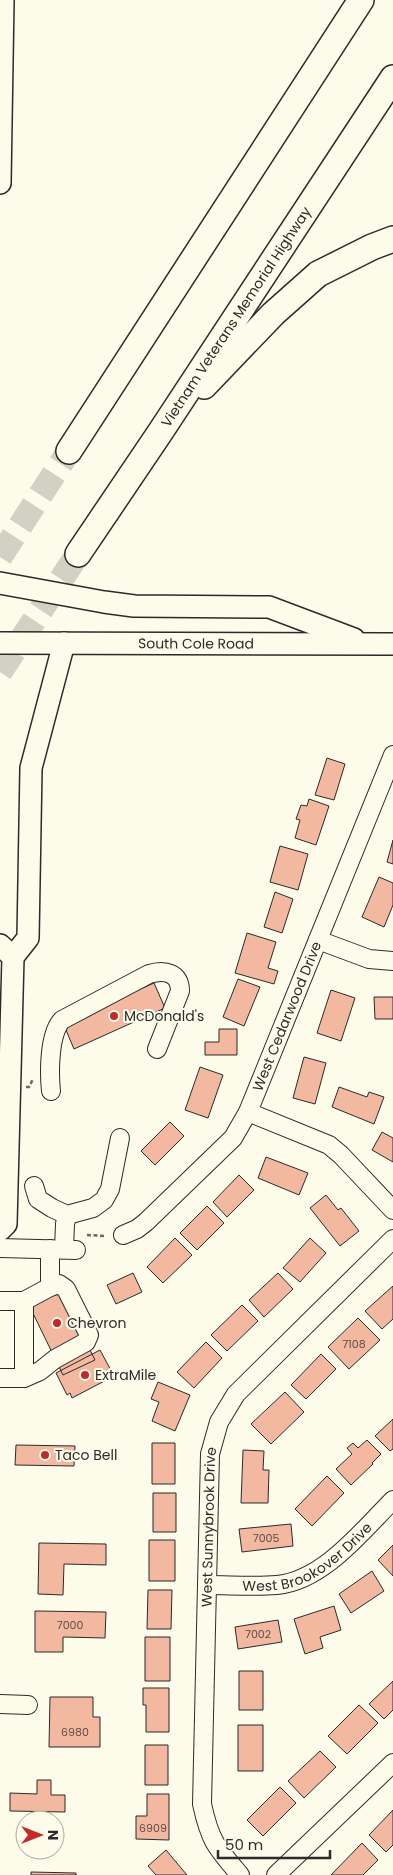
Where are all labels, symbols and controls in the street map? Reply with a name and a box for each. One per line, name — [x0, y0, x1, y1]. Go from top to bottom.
street label: Vietnam Veterans Memorial Highway — [156, 203, 316, 431]
street label: South Cole Road — [138, 633, 254, 654]
street label: West Cedarwood Drive — [248, 938, 326, 1094]
place label: McDonald's — [124, 1006, 204, 1026]
marker: McDonald's — [108, 1010, 120, 1022]
place label: Chevron — [67, 1313, 126, 1333]
marker: Chevron — [51, 1317, 63, 1329]
house number: 7108 — [342, 1336, 366, 1352]
place label: ExtraMile — [95, 1365, 157, 1385]
marker: ExtraMile — [79, 1369, 91, 1381]
street label: West Sunnybrook Drive — [197, 1444, 222, 1607]
place label: Taco Bell — [55, 1445, 117, 1465]
marker: Taco Bell — [39, 1449, 51, 1461]
street label: West Brookover Drive — [242, 1518, 377, 1596]
house number: 7005 — [253, 1530, 279, 1546]
house number: 7000 — [57, 1617, 83, 1633]
house number: 7002 — [245, 1626, 271, 1642]
house number: 6980 — [61, 1724, 89, 1740]
north arrow — [15, 1810, 65, 1860]
house number: 6909 — [139, 1820, 167, 1836]
scale bar — [218, 1828, 330, 1860]
text: N — [43, 1830, 63, 1840]
text: 50 m — [225, 1834, 263, 1855]

